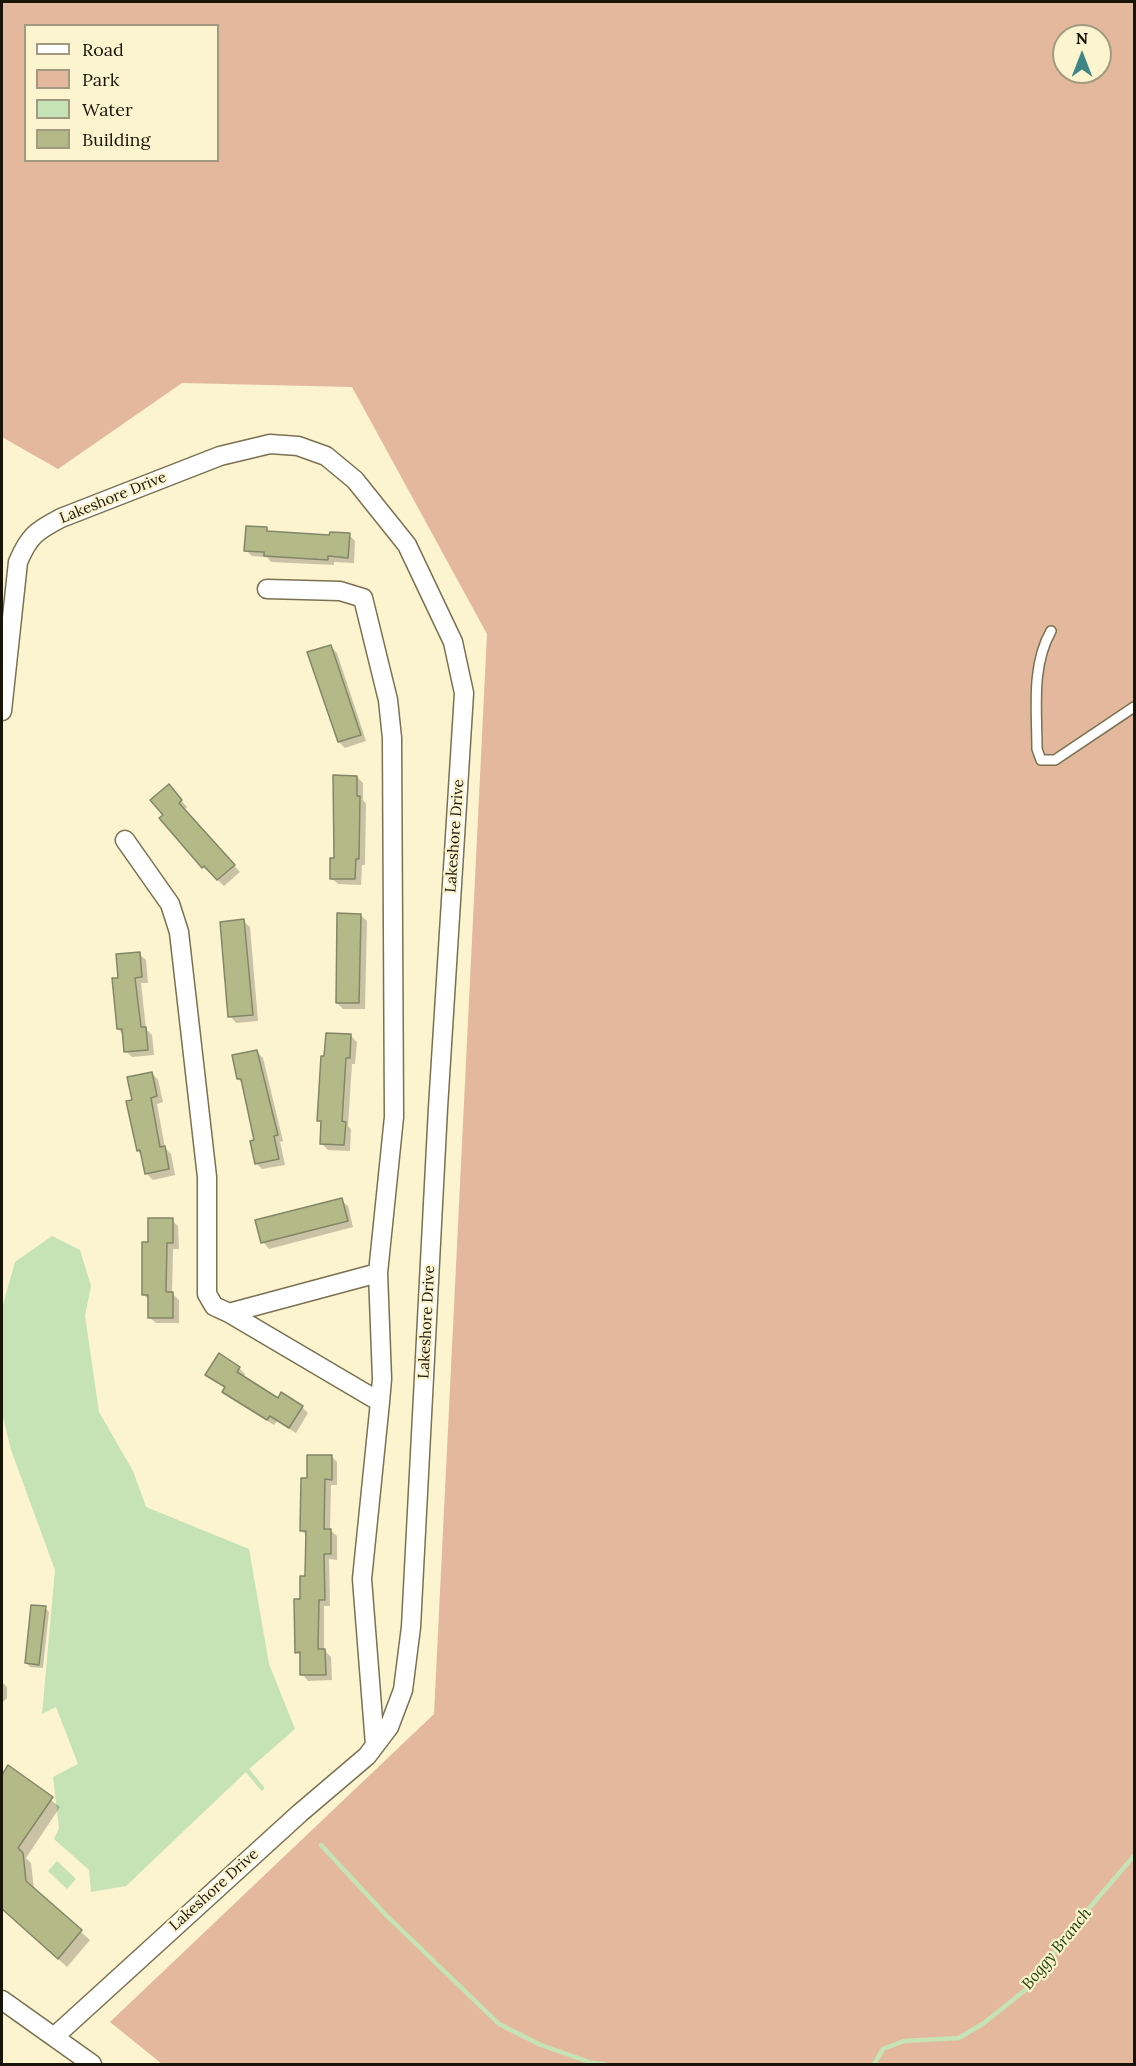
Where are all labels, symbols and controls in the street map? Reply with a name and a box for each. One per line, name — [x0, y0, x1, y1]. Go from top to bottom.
legend — [24, 24, 219, 162]
north arrow — [1052, 24, 1112, 84]
text: N — [1076, 28, 1088, 48]
text: Road — [82, 38, 124, 61]
text: Park — [82, 68, 119, 91]
text: Water — [82, 98, 133, 121]
text: Building — [82, 128, 150, 151]
street label: Lakeshore Drive — [57, 468, 169, 528]
street label: Lakeshore Drive — [442, 779, 468, 893]
street label: Lakeshore Drive — [415, 1265, 439, 1379]
street label: Lakeshore Drive — [166, 1845, 262, 1935]
water label: Boggy Branch — [1018, 1904, 1096, 1994]

